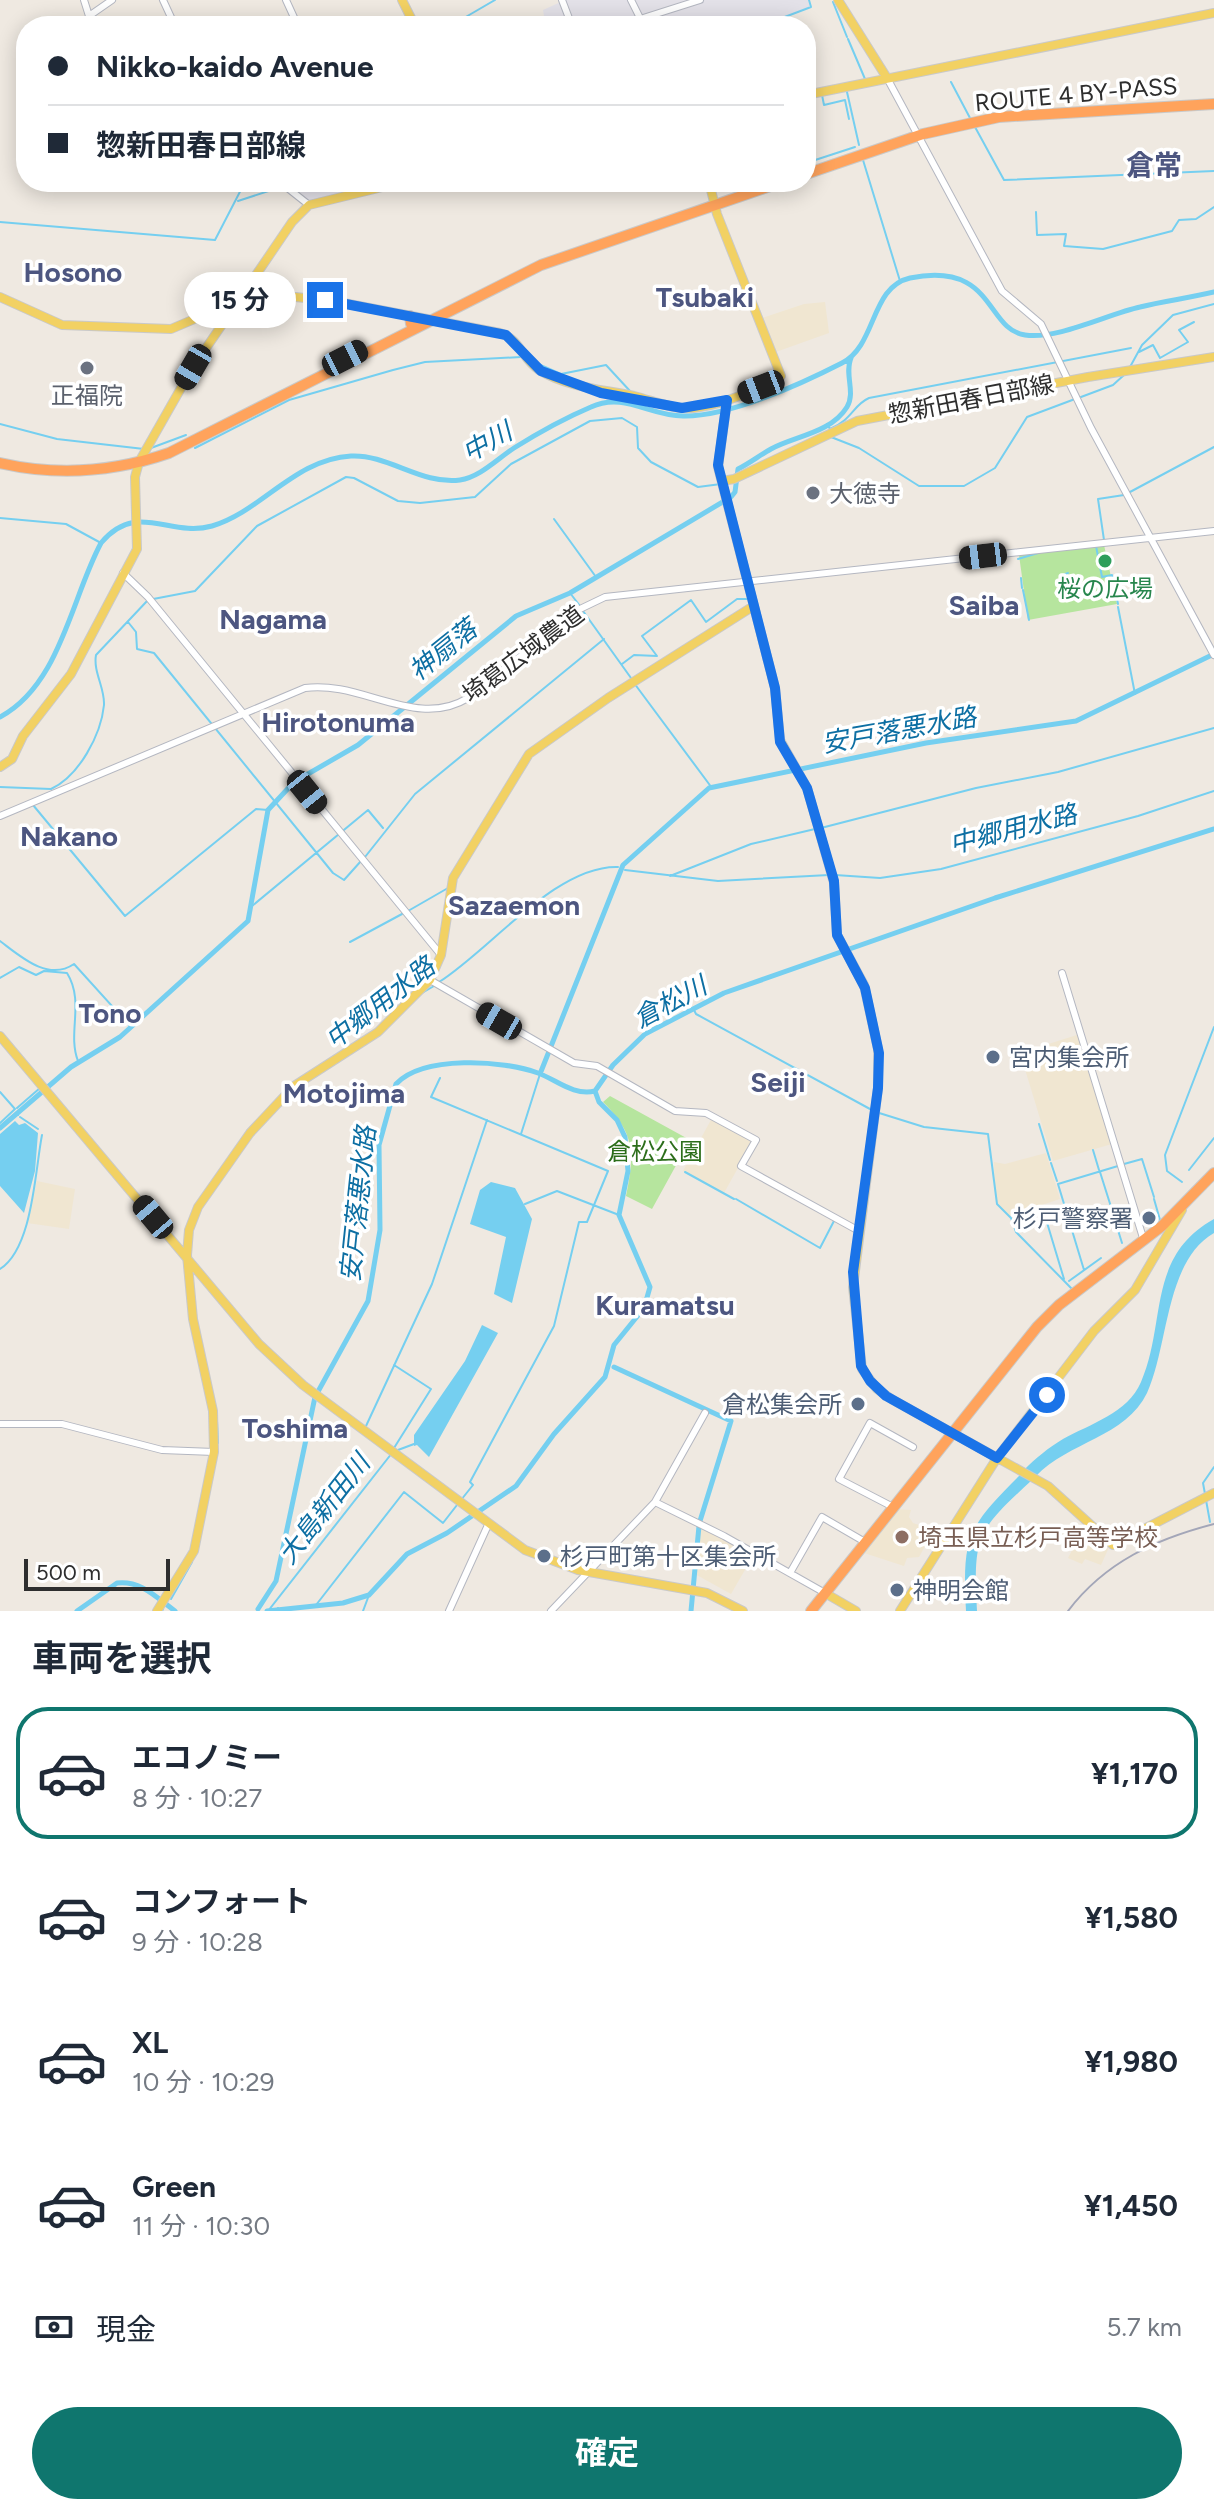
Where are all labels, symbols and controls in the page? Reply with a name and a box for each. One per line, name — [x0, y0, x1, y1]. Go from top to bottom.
text: Nikko-kaido Avenue — [96, 48, 374, 85]
street label: ROUTE 4 BY-PASS — [973, 71, 1179, 117]
text: 惣新田春日部線 — [96, 127, 306, 164]
district label: 倉常 — [1126, 148, 1182, 182]
district label: Hosono — [24, 255, 122, 289]
callout: 15 分 — [185, 272, 297, 328]
district label: Tsubaki — [656, 280, 754, 314]
route end — [307, 282, 343, 318]
text: 15 分 — [211, 284, 269, 316]
car — [318, 336, 372, 380]
car — [171, 340, 215, 394]
marker: 正福院 — [78, 359, 96, 377]
car — [734, 367, 788, 407]
street label: 惣新田春日部線 — [886, 369, 1056, 429]
place label: 正福院 — [51, 381, 123, 410]
water label: 中川 — [456, 414, 520, 469]
place label: 大徳寺 — [829, 479, 901, 508]
marker: 大徳寺 — [804, 484, 822, 502]
car — [958, 541, 1008, 571]
marker: 桜の広場 — [1096, 552, 1114, 570]
place label: 桜の広場 — [1057, 574, 1153, 603]
district label: Saiba — [949, 588, 1019, 622]
street label: 埼葛広域農道 — [457, 599, 589, 709]
district label: Nagama — [219, 602, 327, 636]
water label: 神扇落 — [403, 611, 486, 687]
water label: 安戸落悪水路 — [819, 700, 981, 759]
district label: Hirotonuma — [261, 705, 415, 739]
car — [283, 766, 331, 818]
water label: 中郷用水路 — [946, 797, 1082, 860]
district label: Nakano — [20, 819, 118, 853]
district label: Sazaemon — [448, 888, 580, 922]
water label: 中郷用水路 — [319, 949, 443, 1056]
water label: 倉松川 — [628, 968, 715, 1034]
district label: Tono — [79, 996, 141, 1030]
car — [472, 999, 526, 1043]
place label: 宮内集会所 — [1009, 1043, 1129, 1072]
marker: 宮内集会所 — [984, 1048, 1002, 1066]
district label: Seiji — [750, 1065, 806, 1099]
district label: Motojima — [283, 1076, 405, 1110]
water label: 安戸落悪水路 — [334, 1123, 382, 1283]
park label: 倉松公園 — [607, 1137, 703, 1166]
car — [128, 1191, 178, 1243]
place label: 杉戸警察署 — [1013, 1204, 1133, 1233]
marker: 杉戸警察署 — [1140, 1209, 1158, 1227]
district label: Kuramatsu — [595, 1288, 735, 1322]
route start — [1029, 1377, 1065, 1413]
place label: 倉松集会所 — [722, 1390, 842, 1419]
marker: 倉松集会所 — [849, 1395, 867, 1413]
district label: Toshima — [242, 1411, 348, 1445]
water label: 大島新田川 — [271, 1446, 378, 1570]
place label: 埼玉県立杉戸高等学校 — [918, 1523, 1158, 1552]
marker: 埼玉県立杉戸高等学校 — [893, 1528, 911, 1546]
place label: 杉戸町第十区集会所 — [560, 1542, 776, 1571]
marker: 杉戸町第十区集会所 — [535, 1547, 553, 1565]
scale bar — [24, 1555, 170, 1591]
text: 500 m — [36, 1559, 101, 1586]
place label: 神明会館 — [913, 1576, 1009, 1605]
marker: 神明会館 — [888, 1581, 906, 1599]
text: 車両を選択 — [32, 1637, 212, 1680]
icon: car — [36, 1737, 108, 1809]
text: エコノミー — [132, 1739, 282, 1776]
text: ¥1,170 — [1091, 1755, 1178, 1792]
text: 8 分 · 10:27 — [132, 1782, 262, 1814]
icon: car — [36, 1881, 108, 1953]
text: コンフォート — [132, 1883, 311, 1920]
text: ¥1,580 — [1085, 1899, 1178, 1936]
text: 9 分 · 10:28 — [132, 1926, 263, 1958]
text: XL — [132, 2024, 168, 2061]
icon: car — [36, 2025, 108, 2097]
text: ¥1,980 — [1085, 2043, 1178, 2080]
text: 10 分 · 10:29 — [132, 2066, 275, 2098]
text: Green — [132, 2168, 216, 2205]
icon: car — [36, 2169, 108, 2241]
text: ¥1,450 — [1084, 2187, 1178, 2224]
text: 11 分 · 10:30 — [132, 2210, 270, 2242]
icon: cash — [32, 2305, 76, 2349]
text: 現金 — [96, 2311, 156, 2348]
text: 5.7 km — [1107, 2311, 1182, 2343]
button: 確定 — [32, 2407, 1182, 2499]

